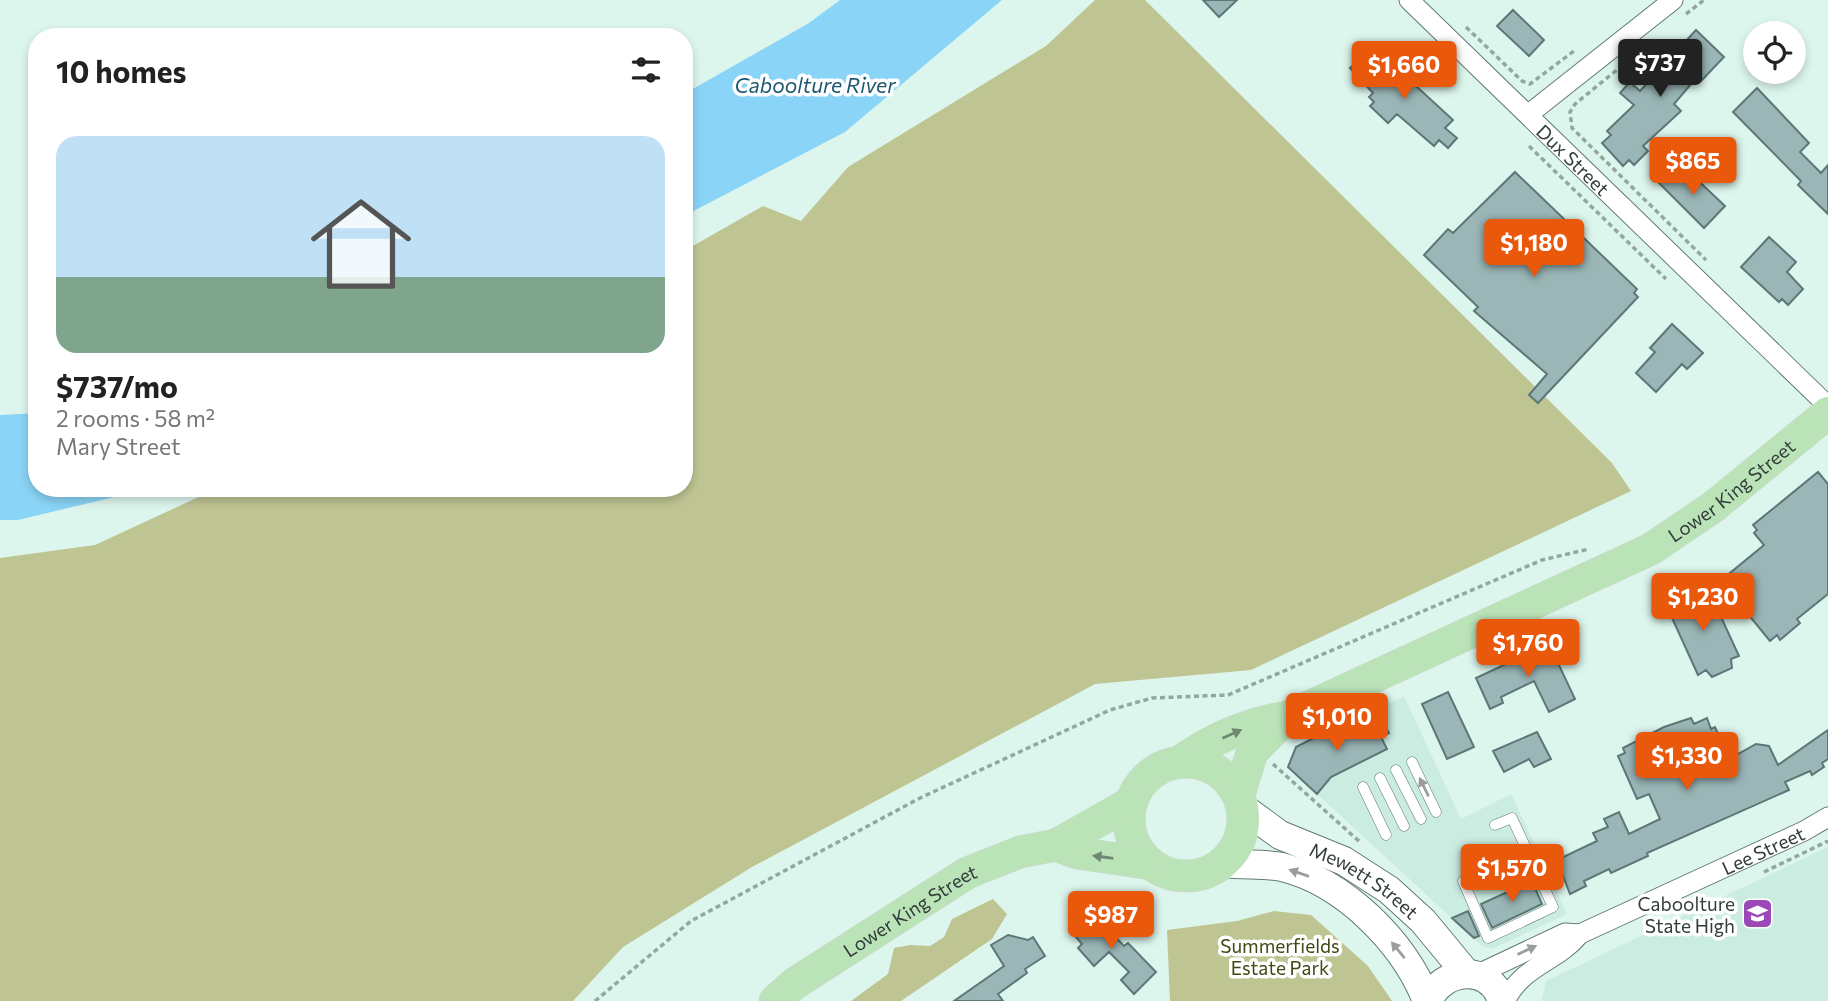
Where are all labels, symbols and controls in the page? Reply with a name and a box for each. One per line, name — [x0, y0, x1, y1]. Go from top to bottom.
map controls — [1743, 21, 1806, 84]
button: locate — [1743, 21, 1806, 84]
pin: $737 — [1619, 40, 1701, 99]
pin: $1,660 — [1347, 42, 1461, 101]
text: $737 — [1634, 48, 1686, 76]
text: $1,660 — [1368, 50, 1440, 78]
icon: filters — [627, 51, 665, 89]
text: 10 homes — [56, 52, 186, 89]
water label: Caboolture River — [734, 72, 896, 97]
street label: Dux Street — [1532, 119, 1615, 200]
pin: $865 — [1652, 138, 1734, 197]
text: $865 — [1665, 146, 1721, 174]
icon: home — [298, 181, 424, 307]
pin: $1,180 — [1477, 219, 1591, 279]
text: $1,180 — [1500, 228, 1568, 256]
text: $737/mo — [56, 367, 178, 404]
text: 2 rooms · 58 m² — [56, 404, 215, 432]
text: Mary Street — [56, 432, 180, 460]
street label: Lower King Street — [1663, 434, 1799, 546]
pin: $1,230 — [1646, 574, 1760, 633]
text: $1,230 — [1667, 582, 1739, 610]
pin: $1,760 — [1471, 620, 1585, 679]
text: $1,760 — [1492, 628, 1564, 656]
pin: $1,010 — [1280, 694, 1394, 753]
text: $1,010 — [1302, 702, 1372, 730]
one-way arrow — [1222, 728, 1242, 740]
pin: $1,330 — [1630, 732, 1744, 792]
text: $1,330 — [1651, 741, 1723, 769]
one-way arrow — [1418, 777, 1429, 797]
street label: Lee Street — [1718, 821, 1808, 879]
street label: Mewett Street — [1307, 837, 1424, 923]
pin: $1,570 — [1455, 844, 1569, 904]
one-way arrow — [1091, 851, 1113, 862]
text: $1,570 — [1477, 853, 1547, 881]
street label: Lower King Street — [839, 859, 980, 961]
one-way arrow — [1289, 867, 1310, 878]
pin: $987 — [1070, 892, 1152, 951]
place label: Caboolture State High — [1638, 892, 1735, 937]
school or university icon: Caboolture State High — [1741, 897, 1775, 931]
text: $987 — [1084, 900, 1138, 928]
park label: Summerfields Estate Park — [1220, 934, 1340, 979]
one-way arrow — [1391, 942, 1406, 960]
one-way arrow — [1517, 945, 1537, 956]

